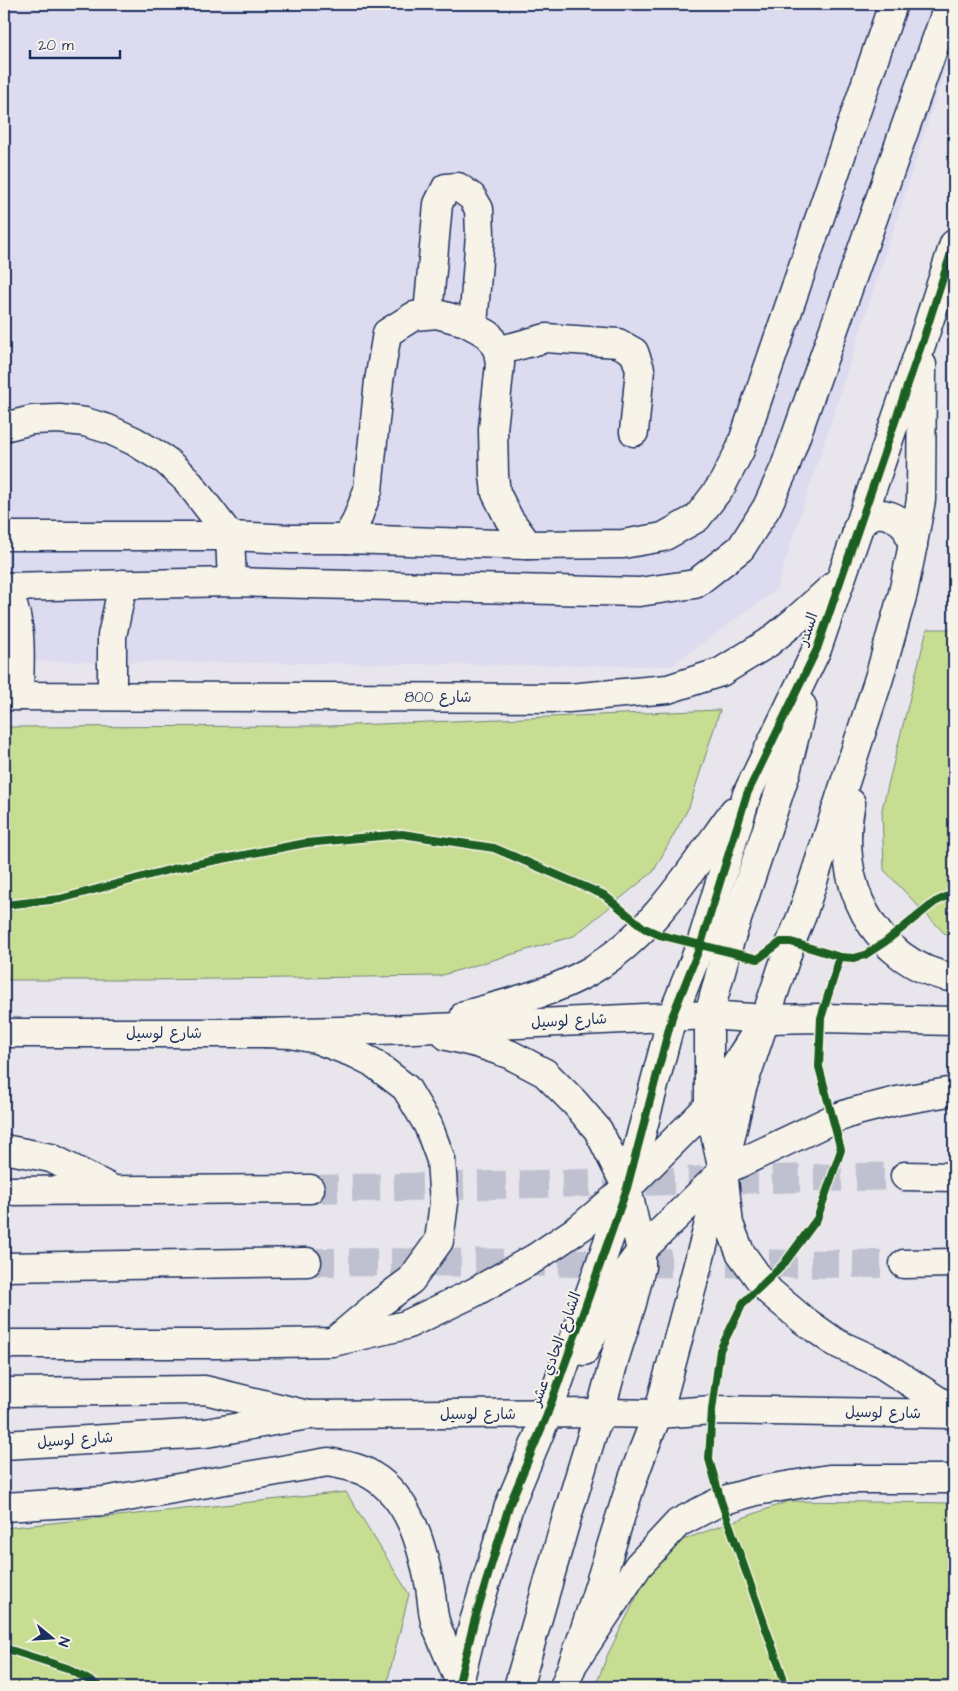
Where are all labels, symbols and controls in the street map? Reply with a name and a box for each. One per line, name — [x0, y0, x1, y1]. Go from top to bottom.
scale bar — [30, 28, 120, 60]
text: 20 m — [38, 35, 74, 56]
street label: السدر — [792, 610, 823, 649]
street label: شارع 800 — [404, 687, 472, 708]
street label: شارع لوسيل — [531, 1009, 607, 1033]
street label: شارع لوسيل — [126, 1023, 202, 1044]
street label: الشارع الحادي عشر — [525, 1289, 586, 1411]
street label: شارع لوسيل — [845, 1402, 921, 1424]
street label: شارع لوسيل — [440, 1404, 516, 1425]
street label: شارع لوسيل — [36, 1427, 114, 1453]
north arrow — [28, 1614, 78, 1664]
text: N — [52, 1634, 74, 1649]

